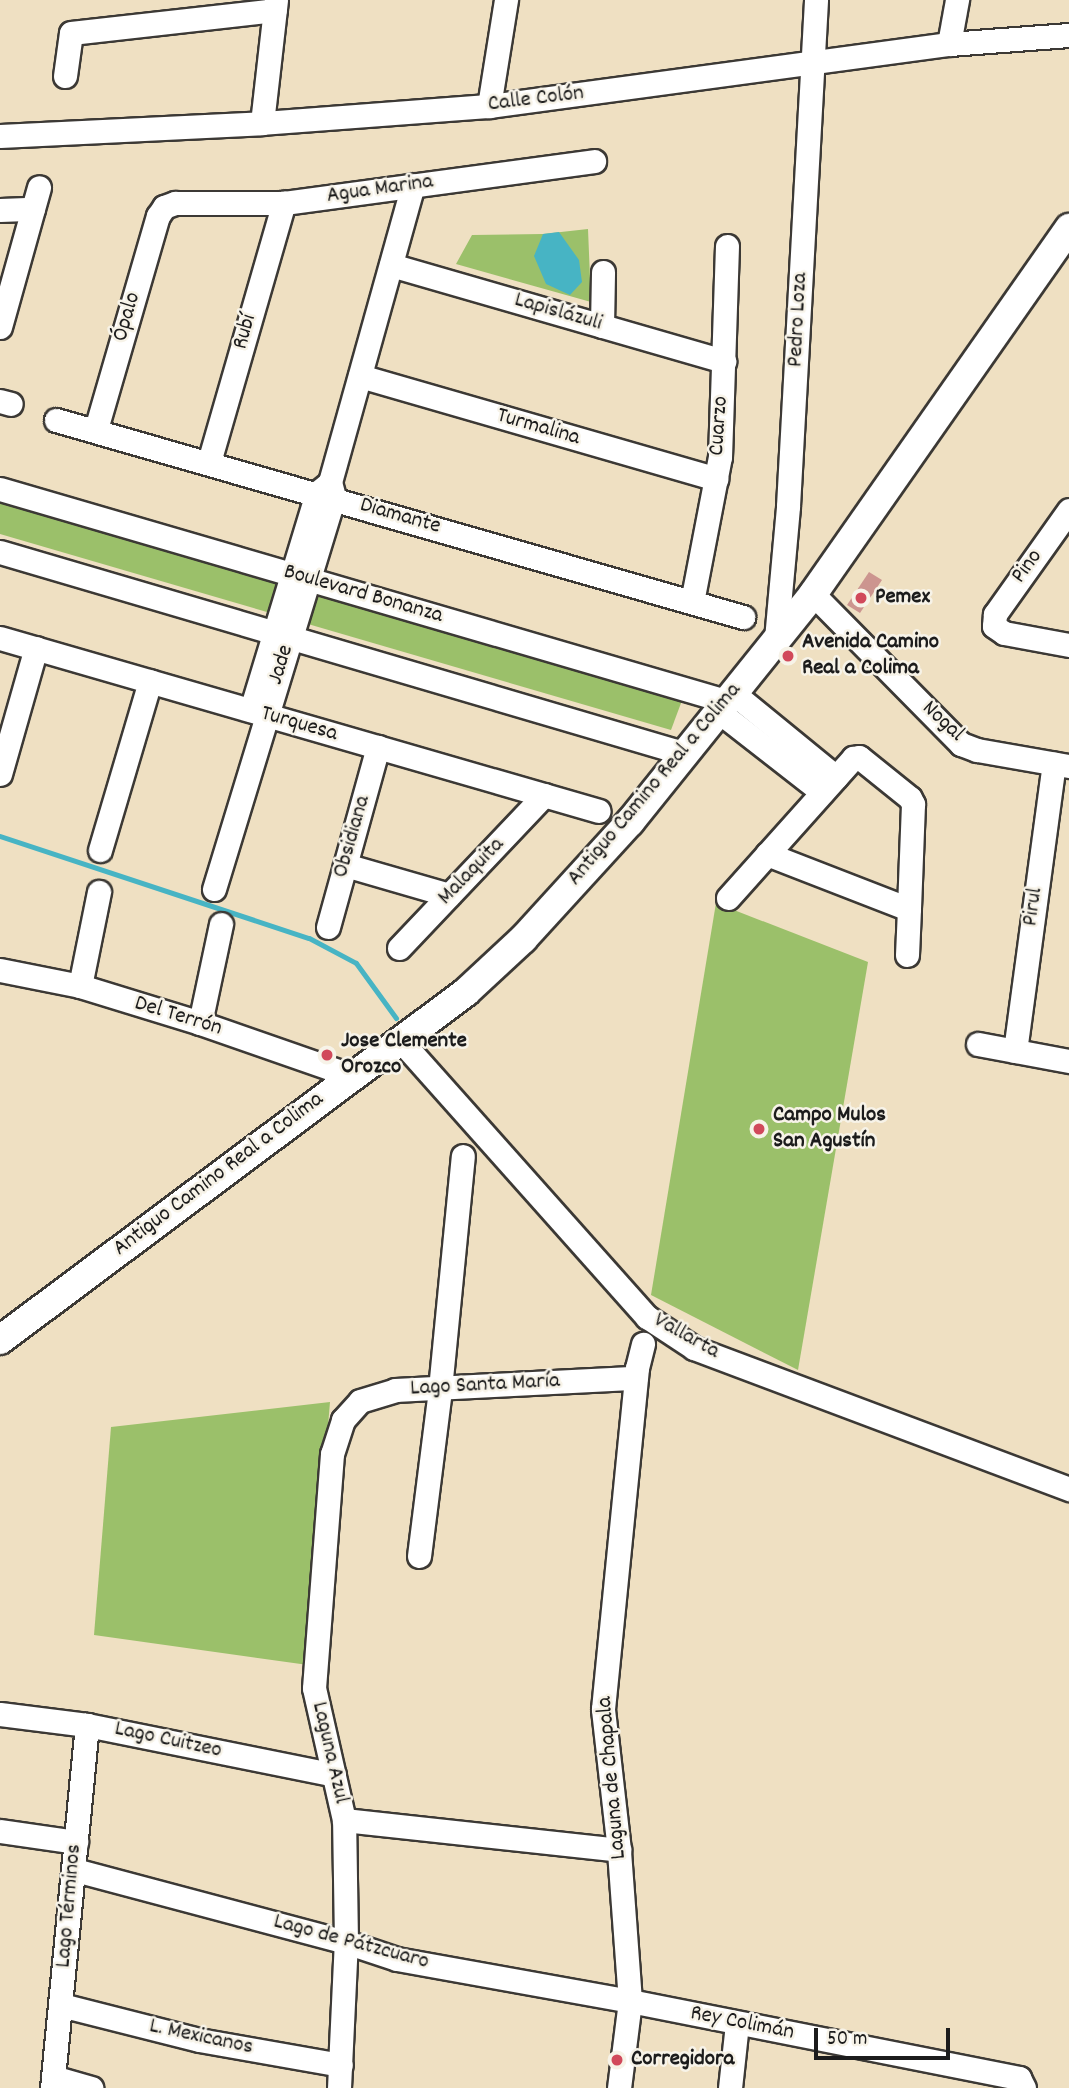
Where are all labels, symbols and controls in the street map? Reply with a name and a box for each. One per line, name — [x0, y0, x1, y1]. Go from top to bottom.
street label: Calle Colón — [486, 80, 586, 120]
street label: Agua Marina — [325, 169, 435, 211]
street label: Pedro Loza — [783, 272, 815, 368]
street label: Lapislázuli — [511, 287, 605, 339]
street label: Ópalo — [108, 289, 148, 345]
street label: Rubí — [228, 311, 264, 353]
street label: Cuarzo — [704, 395, 736, 457]
street label: Turmalina — [493, 403, 583, 453]
street label: Diamante — [356, 492, 444, 542]
street label: Pino — [1006, 545, 1050, 589]
street label: Boulevard Bonanza — [280, 559, 446, 631]
place label: Pemex — [875, 584, 930, 612]
marker: Pemex — [853, 590, 869, 606]
place label: Avenida Camino Real a Colima — [802, 629, 939, 683]
street label: Jade — [263, 642, 301, 688]
marker: Avenida Camino Real a Colima — [780, 648, 796, 664]
street label: Antiguo Camino Real a Colima — [562, 678, 748, 892]
street label: Nogal — [915, 696, 969, 748]
street label: Turquesa — [258, 701, 340, 749]
street label: Obsidiana — [328, 793, 378, 881]
street label: Malaquita — [433, 832, 511, 912]
street label: Pirul — [1018, 886, 1050, 928]
street label: Del Terrón — [131, 991, 225, 1043]
place label: Jose Clemente Orozco — [341, 1028, 467, 1082]
marker: Jose Clemente Orozco — [319, 1047, 335, 1063]
street label: Antiguo Camino Real a Colima — [108, 1087, 330, 1263]
place label: Campo Mulos San Agustín — [773, 1102, 886, 1156]
marker: Campo Mulos San Agustín — [751, 1121, 767, 1137]
street label: Vallarta — [648, 1308, 724, 1366]
street label: Lago Santa María — [410, 1368, 560, 1404]
street label: Laguna de Chapala — [592, 1695, 634, 1861]
street label: Laguna Azul — [304, 1699, 354, 1807]
street label: Lago Cuitzeo — [112, 1716, 224, 1766]
street label: Lago Términos — [51, 1843, 89, 1969]
street label: Lago de Pátzcuaro — [270, 1909, 432, 1977]
street label: Rey Colimán — [688, 2000, 796, 2048]
street label: L. Mexicanos — [147, 2014, 255, 2062]
scale bar — [817, 2014, 954, 2058]
text: 50 m — [827, 2025, 867, 2055]
place label: Corregidora — [631, 2046, 734, 2074]
marker: Corregidora — [609, 2052, 625, 2068]

